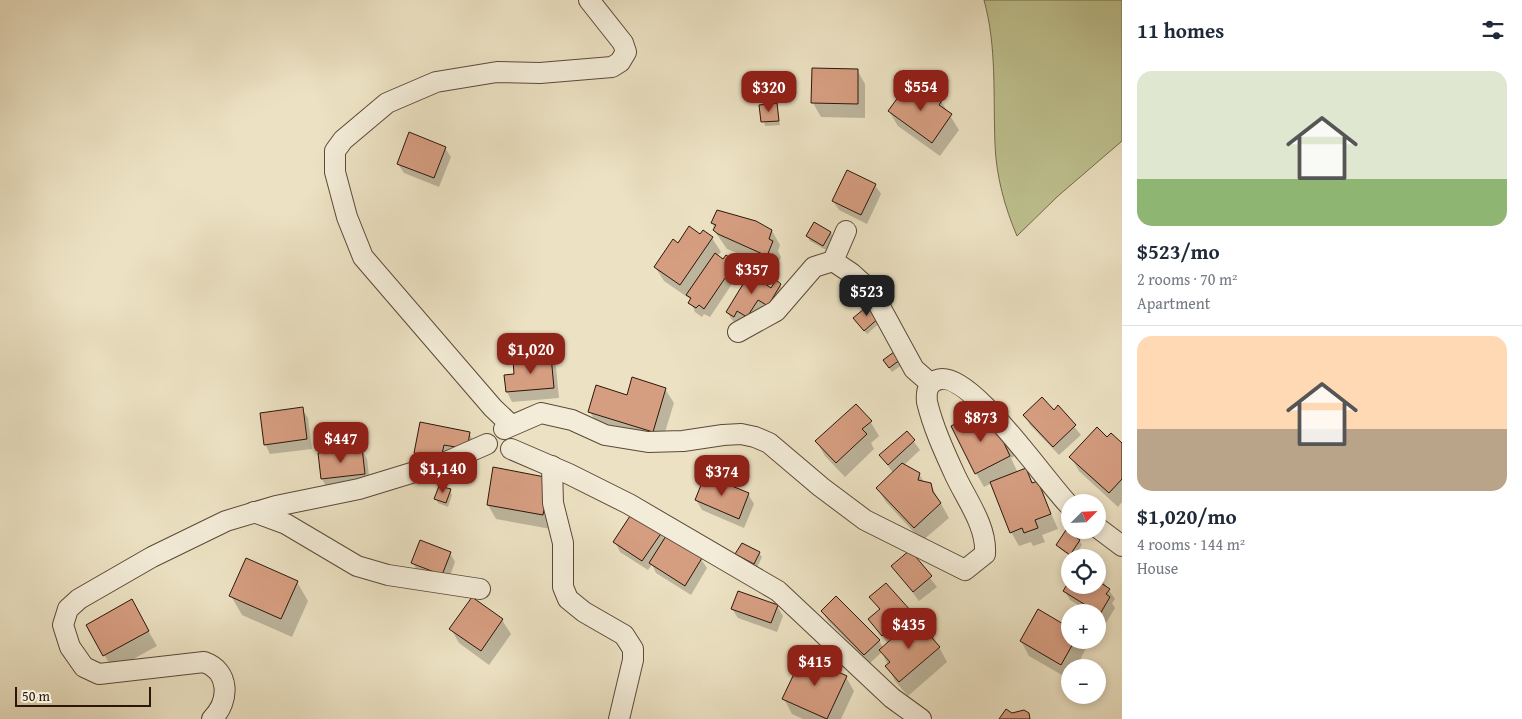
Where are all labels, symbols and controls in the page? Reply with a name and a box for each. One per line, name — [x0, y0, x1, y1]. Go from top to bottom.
text: 11 homes — [1137, 15, 1224, 46]
icon: filters — [1479, 16, 1507, 44]
pin: $320 — [739, 70, 799, 113]
pin: $554 — [891, 70, 951, 112]
text: $554 — [904, 74, 938, 98]
text: $320 — [752, 75, 786, 99]
icon: home — [1277, 103, 1367, 193]
text: $523/mo — [1137, 236, 1220, 267]
pin: $357 — [722, 252, 782, 295]
text: $357 — [735, 257, 769, 281]
text: 2 rooms · 70 m² — [1137, 267, 1237, 291]
pin: $523 — [837, 274, 897, 317]
text: $523 — [850, 279, 884, 303]
text: Apartment — [1137, 291, 1210, 315]
pin: $1,020 — [490, 332, 572, 375]
text: $1,020 — [508, 337, 554, 361]
icon: home — [1277, 369, 1367, 459]
pin: $873 — [951, 400, 1011, 443]
text: $873 — [964, 405, 998, 429]
pin: $447 — [311, 422, 371, 464]
text: $447 — [324, 426, 358, 450]
pin: $1,140 — [402, 452, 484, 494]
pin: $374 — [692, 454, 752, 497]
text: $1,140 — [420, 456, 466, 480]
text: $374 — [705, 459, 739, 483]
north arrow — [1061, 494, 1106, 539]
map controls — [1061, 494, 1106, 704]
text: $1,020/mo — [1137, 501, 1237, 532]
text: 4 rooms · 144 m² — [1137, 532, 1245, 556]
button: locate — [1061, 549, 1106, 594]
text: House — [1137, 556, 1178, 580]
button: + — [1061, 604, 1106, 649]
pin: $435 — [879, 608, 939, 650]
text: $435 — [892, 612, 926, 636]
pin: $415 — [785, 644, 845, 687]
text: $415 — [798, 649, 832, 673]
button: − — [1061, 659, 1106, 704]
scale bar — [15, 684, 151, 707]
text: 50 m — [22, 686, 50, 706]

